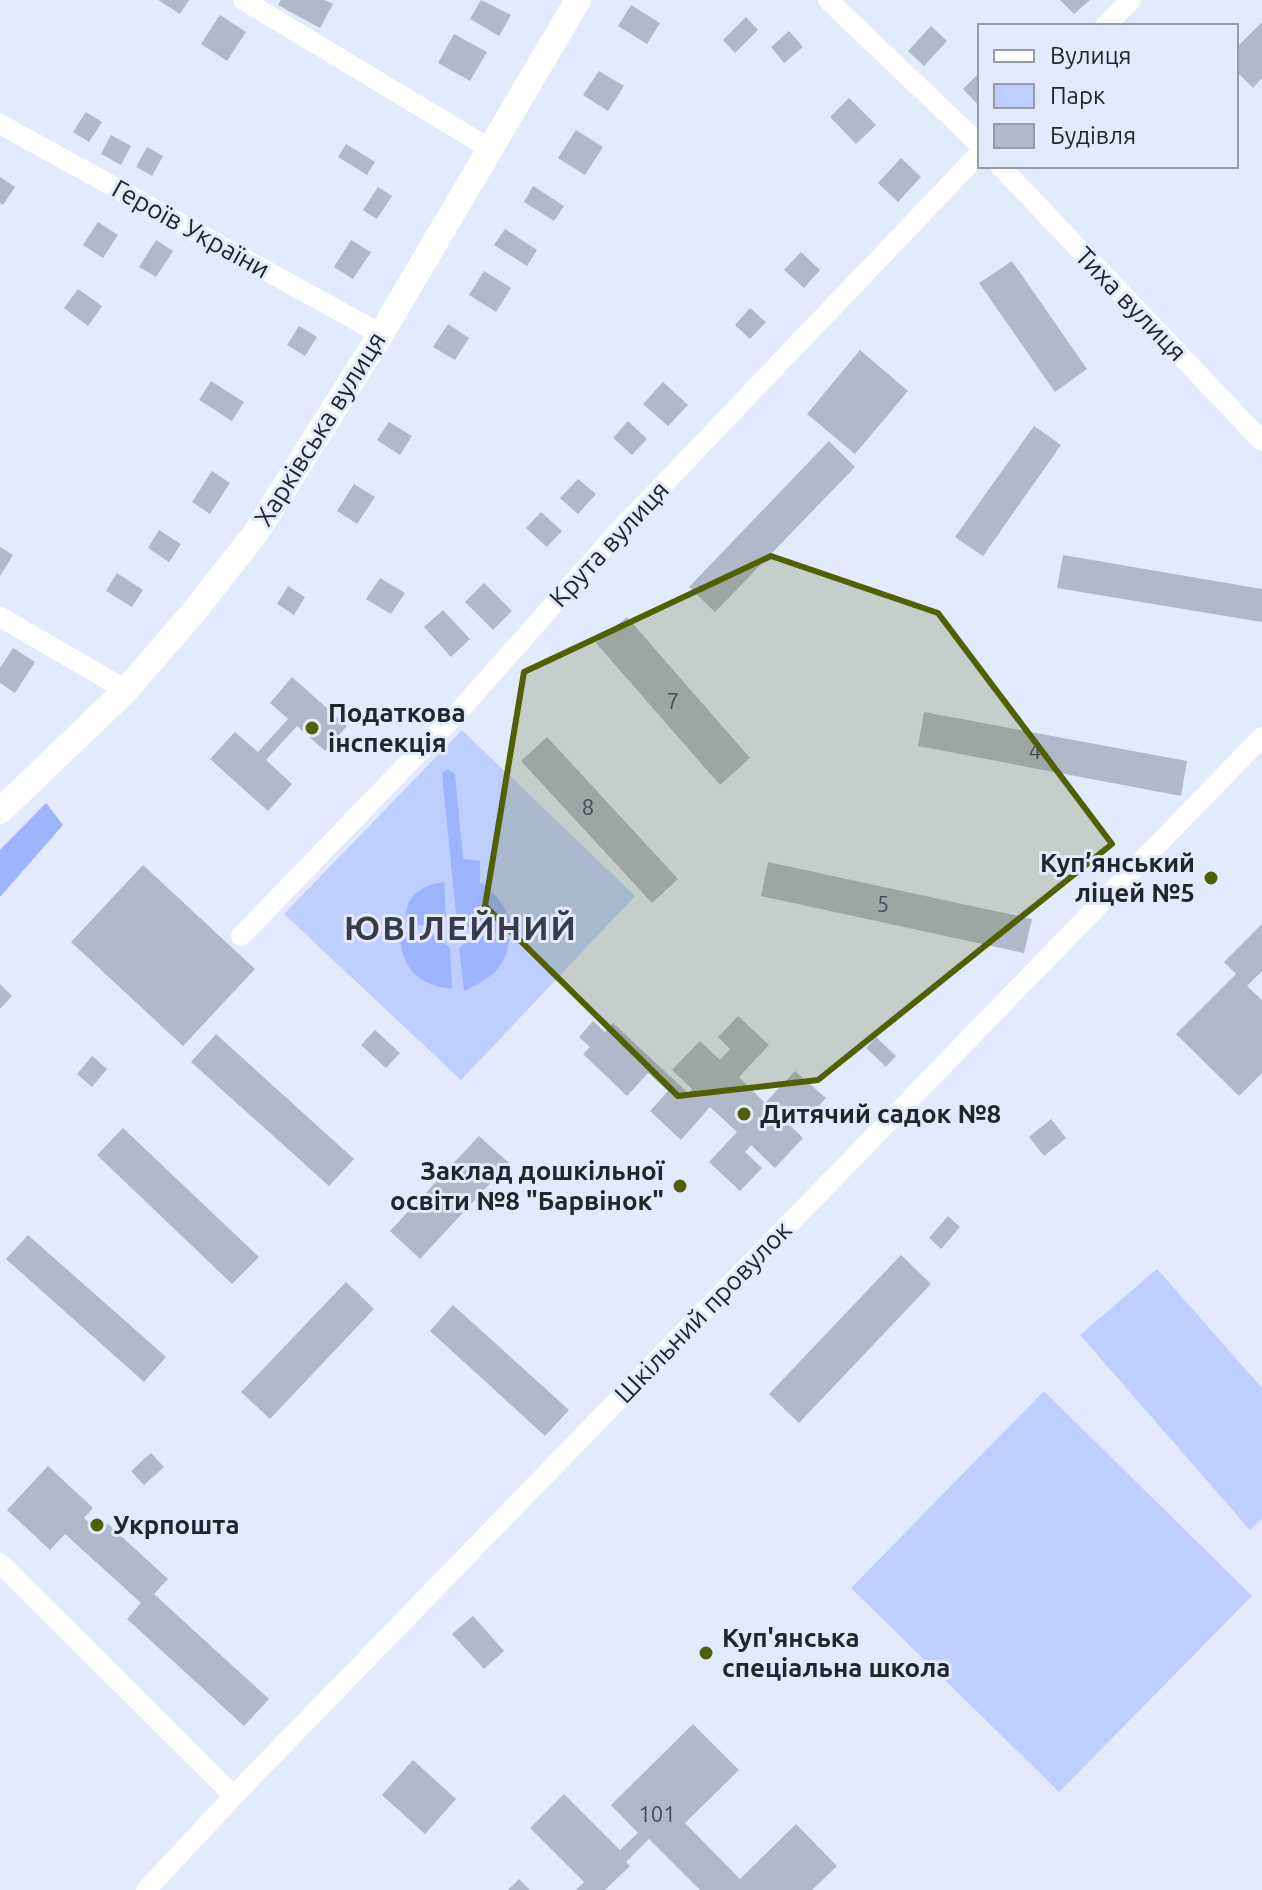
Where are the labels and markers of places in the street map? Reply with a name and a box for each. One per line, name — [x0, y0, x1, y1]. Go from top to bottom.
place label: Податкова інспекція — [328, 698, 466, 757]
marker: Податкова інспекція — [303, 719, 321, 737]
place label: Куп’янський ліцей №5 — [1040, 848, 1195, 907]
marker: Куп’янський ліцей №5 — [1202, 869, 1220, 887]
place label: Дитячий садок №8 — [760, 1099, 1001, 1128]
marker: Дитячий садок №8 — [735, 1105, 753, 1123]
place label: Заклад дошкільної освіти №8 "Барвінок" — [390, 1156, 666, 1215]
marker: Заклад дошкільної освіти №8 "Барвінок" — [671, 1177, 689, 1195]
place label: Укрпошта — [113, 1510, 240, 1539]
marker: Укрпошта — [88, 1516, 106, 1534]
place label: Куп'янська спеціальна школа — [722, 1623, 950, 1682]
marker: Куп'янська спеціальна школа — [697, 1644, 715, 1662]

